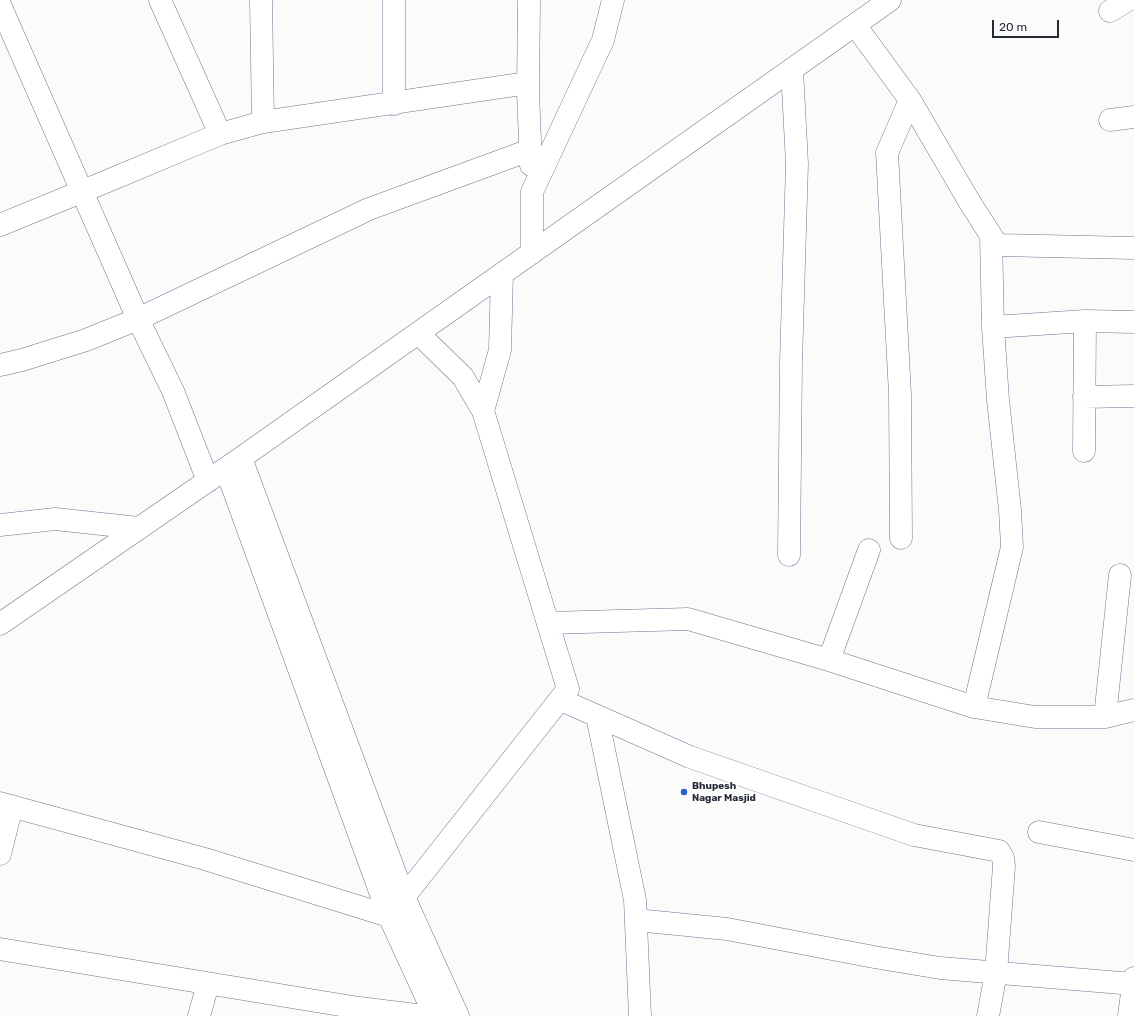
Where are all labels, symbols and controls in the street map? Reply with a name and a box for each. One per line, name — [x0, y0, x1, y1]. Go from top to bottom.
scale bar — [994, 12, 1061, 38]
text: 20 m — [999, 20, 1027, 34]
place label: Bhupesh Nagar Masjid — [692, 780, 756, 804]
marker: Bhupesh Nagar Masjid — [679, 787, 689, 797]

